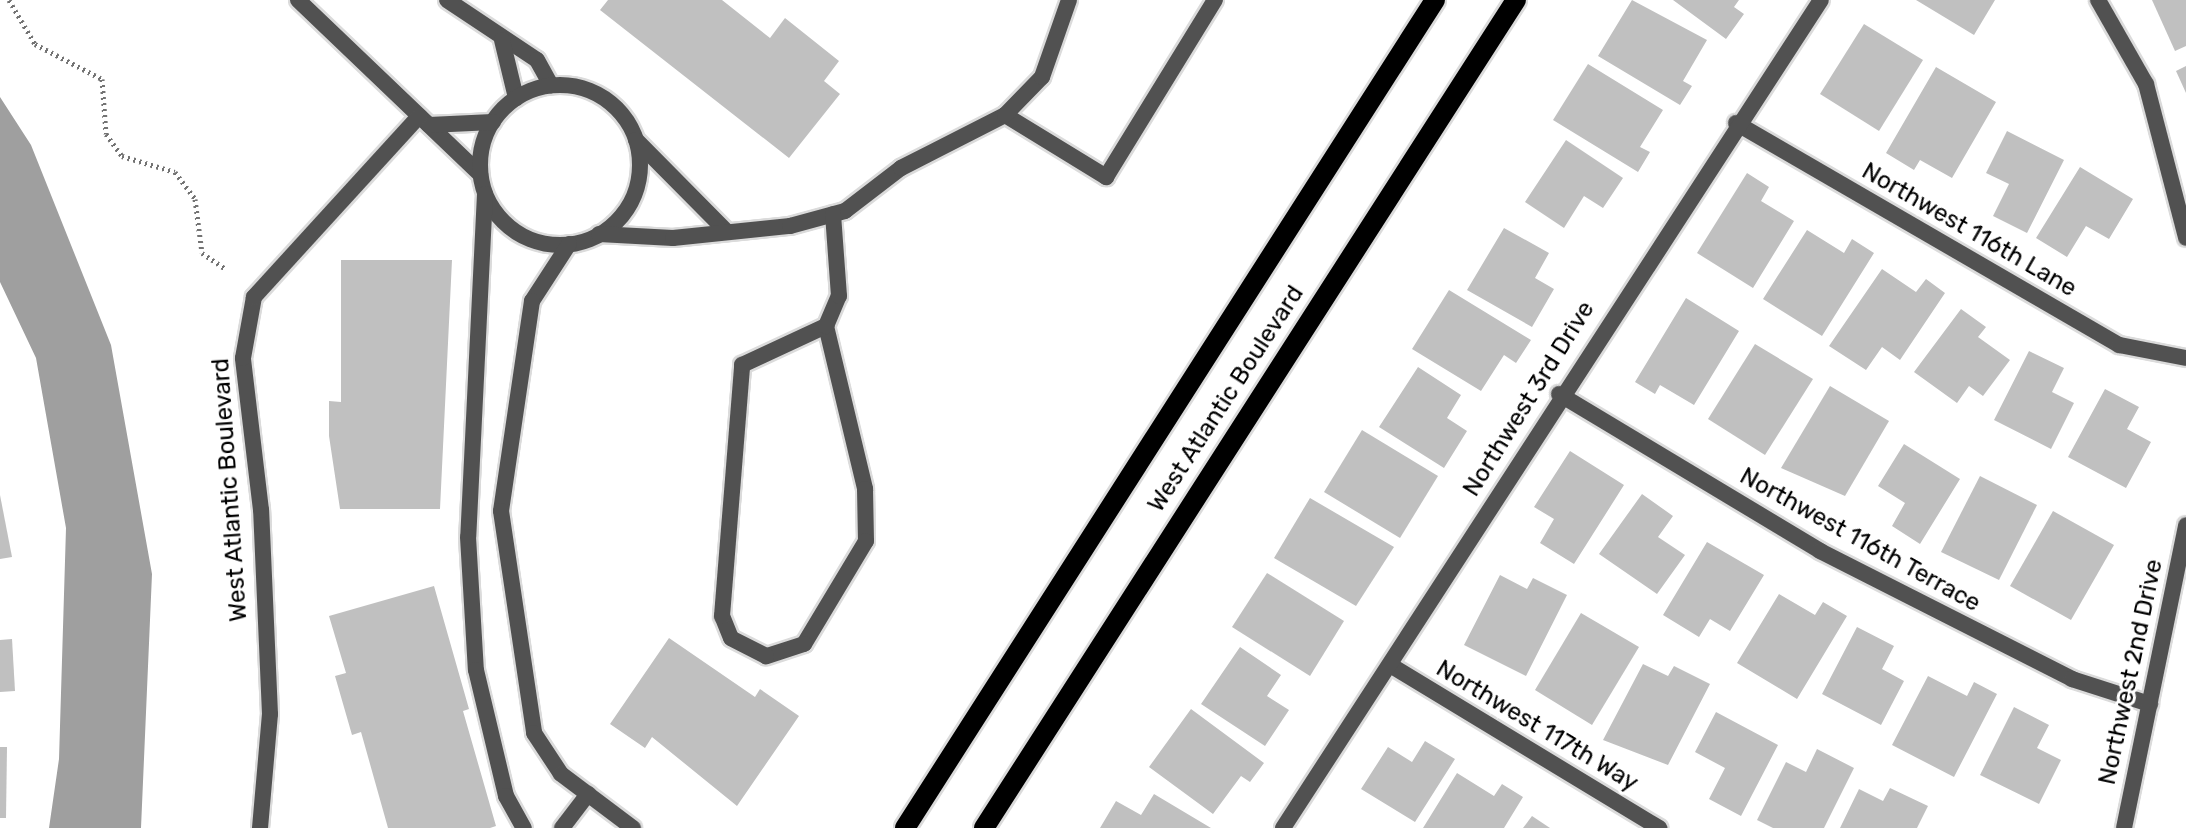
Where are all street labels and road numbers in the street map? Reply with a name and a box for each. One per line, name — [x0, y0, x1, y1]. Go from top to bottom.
street label: Northwest 116th Lane — [1857, 157, 2081, 303]
street label: West Atlantic Boulevard — [1142, 280, 1310, 518]
street label: Northwest 3rd Drive — [1457, 296, 1601, 502]
street label: West Atlantic Boulevard — [206, 357, 254, 623]
street label: Northwest 116th Terrace — [1734, 462, 1986, 618]
street label: Northwest 2nd Drive — [2093, 557, 2169, 787]
street label: Northwest 117th Way — [1431, 654, 1643, 798]

